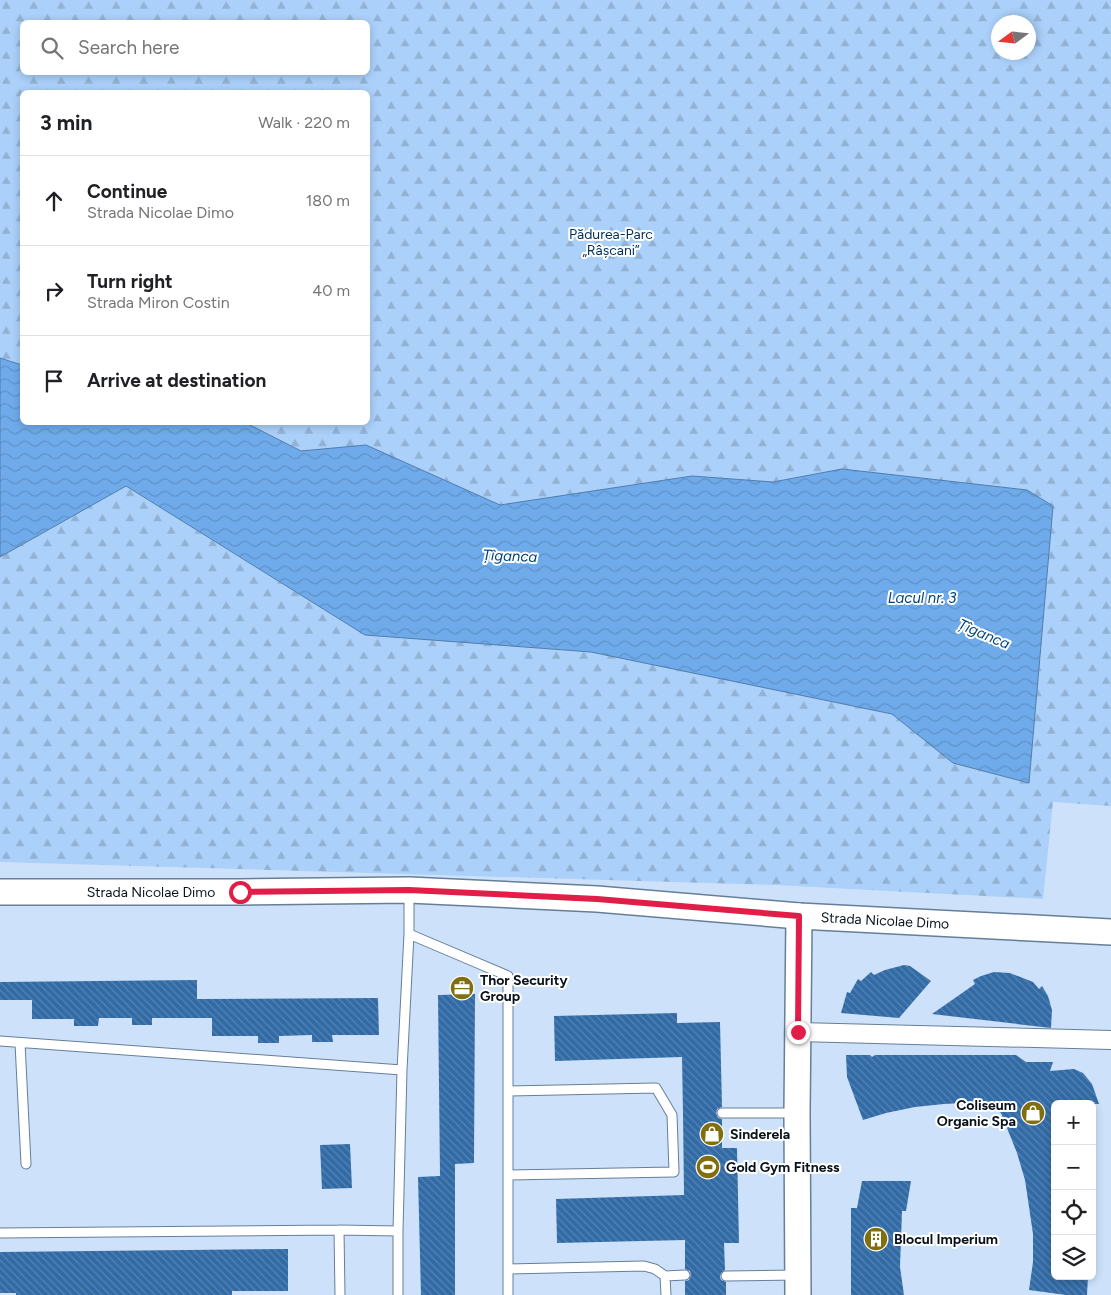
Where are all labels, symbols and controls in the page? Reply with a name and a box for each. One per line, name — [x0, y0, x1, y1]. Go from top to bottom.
north arrow — [991, 15, 1036, 60]
search box — [20, 20, 370, 75]
icon: search — [38, 34, 66, 62]
text: Search here — [78, 36, 180, 59]
text: 3 min — [40, 110, 92, 135]
text: Walk · 220 m — [258, 113, 350, 132]
text: Continue — [87, 180, 167, 203]
icon: ahead — [40, 187, 68, 215]
text: 180 m — [306, 191, 350, 210]
text: Strada Nicolae Dimo — [87, 203, 234, 222]
park label: Pădurea-Parc „Râșcani” — [569, 226, 653, 259]
text: Turn right — [87, 270, 173, 293]
icon: right — [40, 277, 68, 305]
text: 40 m — [312, 281, 350, 300]
text: Strada Miron Costin — [87, 293, 230, 312]
icon: arrive — [40, 367, 68, 395]
text: Arrive at destination — [87, 369, 266, 392]
water label: Țîganca — [482, 546, 538, 566]
water label: Lacul nr. 3 — [888, 589, 957, 607]
water label: Țîganca — [955, 615, 1013, 653]
route start — [229, 881, 252, 904]
street label: Strada Nicolae Dimo — [87, 884, 215, 901]
street label: Strada Nicolae Dimo — [820, 909, 950, 932]
place label: Thor Security Group — [480, 972, 568, 1005]
office icon: Thor Security Group — [449, 975, 475, 1001]
route end — [787, 1021, 810, 1044]
place label: Coliseum Organic Spa — [937, 1097, 1016, 1130]
shop icon: Coliseum Organic Spa — [1020, 1100, 1046, 1126]
map controls — [1051, 1100, 1096, 1280]
button: + — [1051, 1100, 1096, 1145]
shop icon: Sinderela — [699, 1121, 725, 1147]
place label: Sinderela — [730, 1126, 790, 1143]
button: − — [1051, 1145, 1096, 1190]
sports icon: Gold Gym Fitness — [695, 1154, 721, 1180]
place label: Gold Gym Fitness — [726, 1159, 840, 1176]
button: locate — [1051, 1190, 1096, 1235]
building icon: Blocul Imperium — [863, 1226, 889, 1252]
place label: Blocul Imperium — [894, 1231, 998, 1248]
button: layers — [1051, 1235, 1096, 1280]

